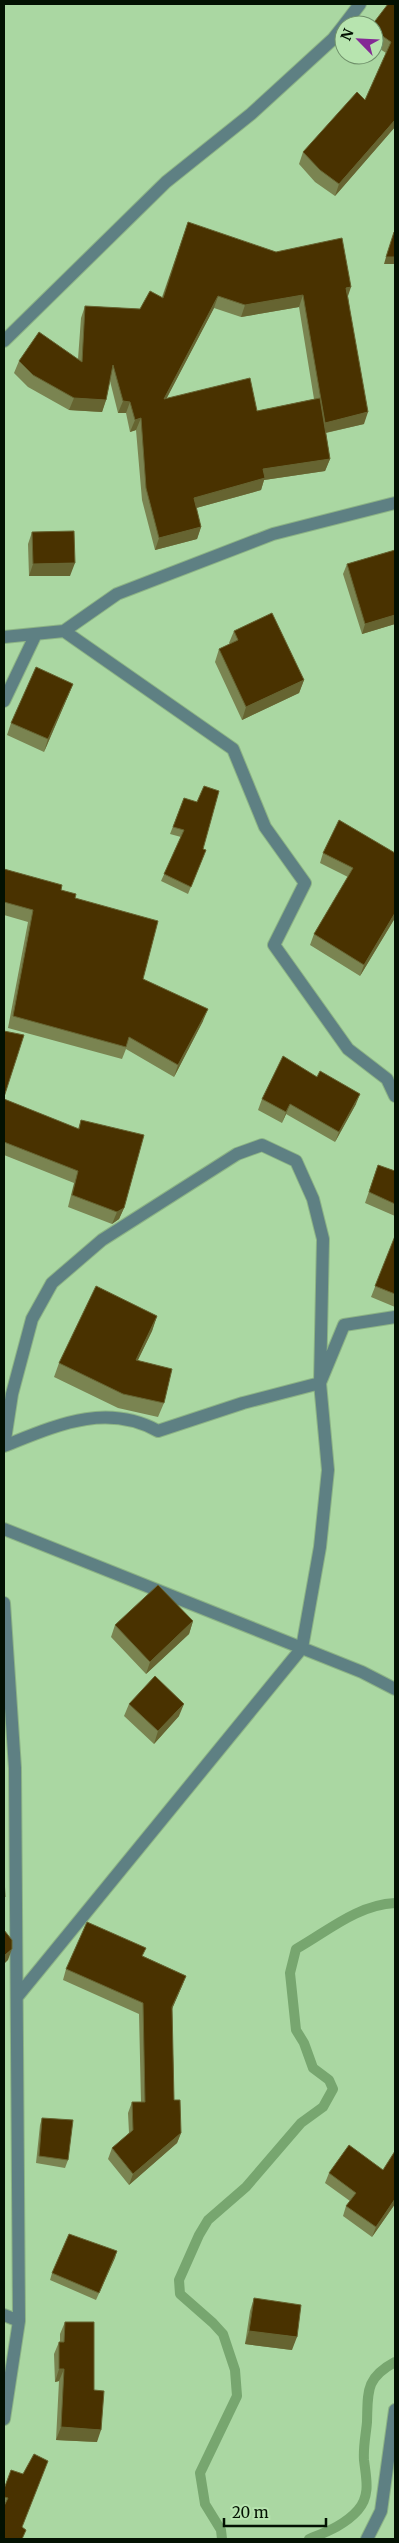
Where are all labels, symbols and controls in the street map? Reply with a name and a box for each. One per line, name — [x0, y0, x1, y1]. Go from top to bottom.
north arrow — [334, 15, 384, 65]
text: N — [337, 26, 358, 43]
scale bar — [224, 2496, 326, 2528]
text: 20 m — [232, 2503, 269, 2522]

